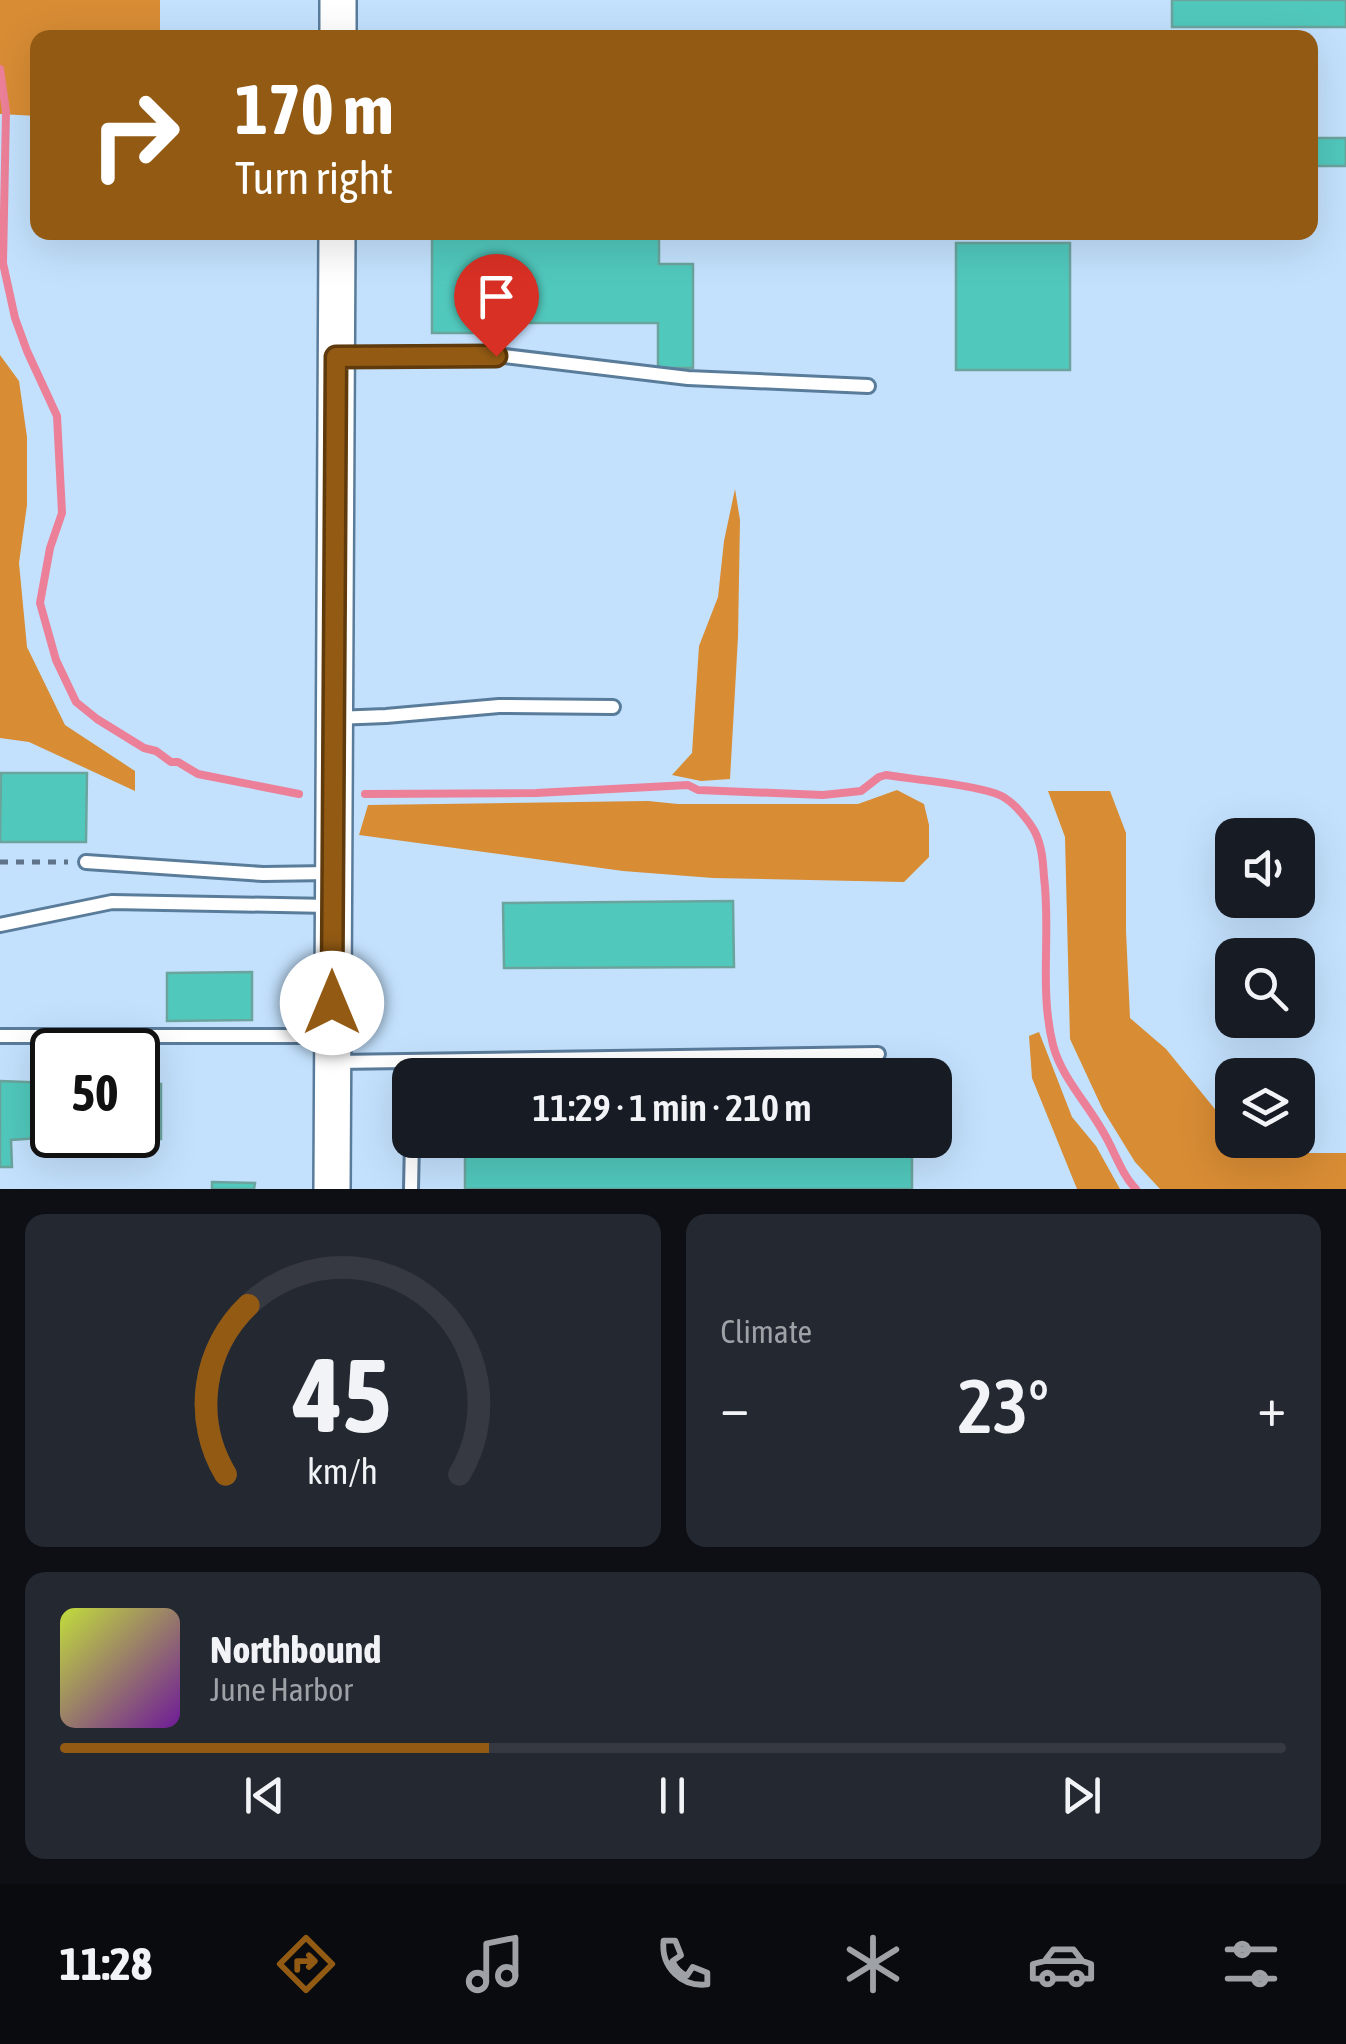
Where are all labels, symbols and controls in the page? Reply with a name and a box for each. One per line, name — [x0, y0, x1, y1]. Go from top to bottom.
text: 170 m — [235, 69, 394, 149]
icon: right — [70, 70, 200, 200]
text: Turn right — [235, 152, 393, 204]
pin — [454, 254, 539, 357]
icon: arrive — [469, 269, 524, 324]
map controls — [1215, 818, 1315, 1158]
button: sound — [1215, 818, 1315, 918]
button: search — [1215, 938, 1315, 1038]
position arrow — [280, 951, 384, 1055]
speed limit sign: 50 — [30, 1028, 160, 1158]
button: layers — [1215, 1058, 1315, 1158]
text: 11:29 · 1 min · 210 m — [532, 1086, 812, 1129]
text: Climate — [721, 1313, 812, 1350]
text: 45 — [293, 1335, 392, 1454]
text: 23° — [958, 1363, 1049, 1449]
text: − — [721, 1375, 749, 1438]
text: + — [1257, 1375, 1286, 1438]
text: km/h — [307, 1451, 378, 1492]
text: Northbound — [210, 1628, 381, 1671]
text: June Harbor — [210, 1671, 353, 1708]
icon: previous — [237, 1768, 292, 1823]
icon: pause — [645, 1768, 700, 1823]
icon: next — [1054, 1768, 1109, 1823]
icon: directions — [271, 1929, 341, 1999]
icon: music — [460, 1929, 530, 1999]
icon: phone — [649, 1929, 719, 1999]
icon: climate — [838, 1929, 908, 1999]
icon: car — [1027, 1929, 1097, 1999]
icon: filters — [1216, 1929, 1286, 1999]
text: 11:28 — [60, 1938, 152, 1990]

